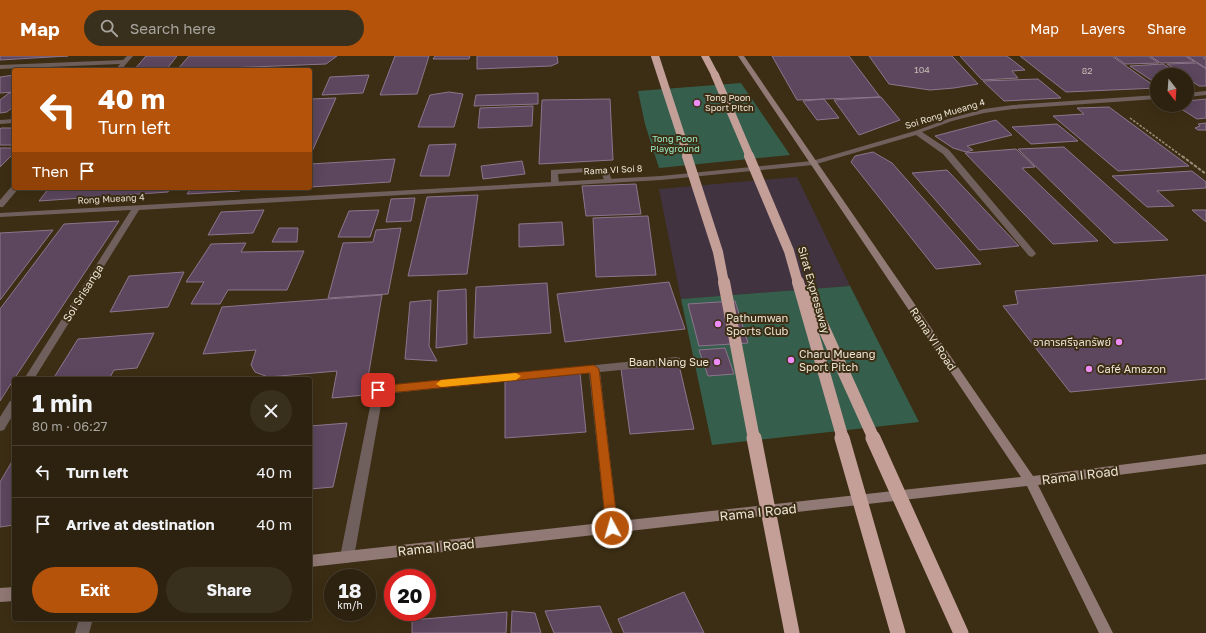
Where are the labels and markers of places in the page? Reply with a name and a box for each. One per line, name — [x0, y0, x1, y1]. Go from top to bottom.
place label: Tong Poon Sport Pitch — [705, 92, 754, 113]
marker: Tong Poon Sport Pitch — [692, 98, 702, 108]
place label: Pathumwan Sports Club — [726, 311, 789, 337]
marker: Pathumwan Sports Club — [713, 319, 723, 329]
place label: อาคารศรีจุลทรัพย์ — [1033, 335, 1111, 349]
marker: อาคารศรีจุลทรัพย์ — [1114, 337, 1124, 347]
place label: Charu Mueang Sport Pitch — [799, 347, 875, 373]
place label: Baan Nang Sue — [629, 355, 709, 368]
marker: Charu Mueang Sport Pitch — [786, 355, 796, 365]
marker: Baan Nang Sue — [712, 357, 722, 367]
place label: Café Amazon — [1097, 362, 1166, 375]
marker: Café Amazon — [1084, 364, 1094, 374]
pin — [361, 373, 395, 407]

